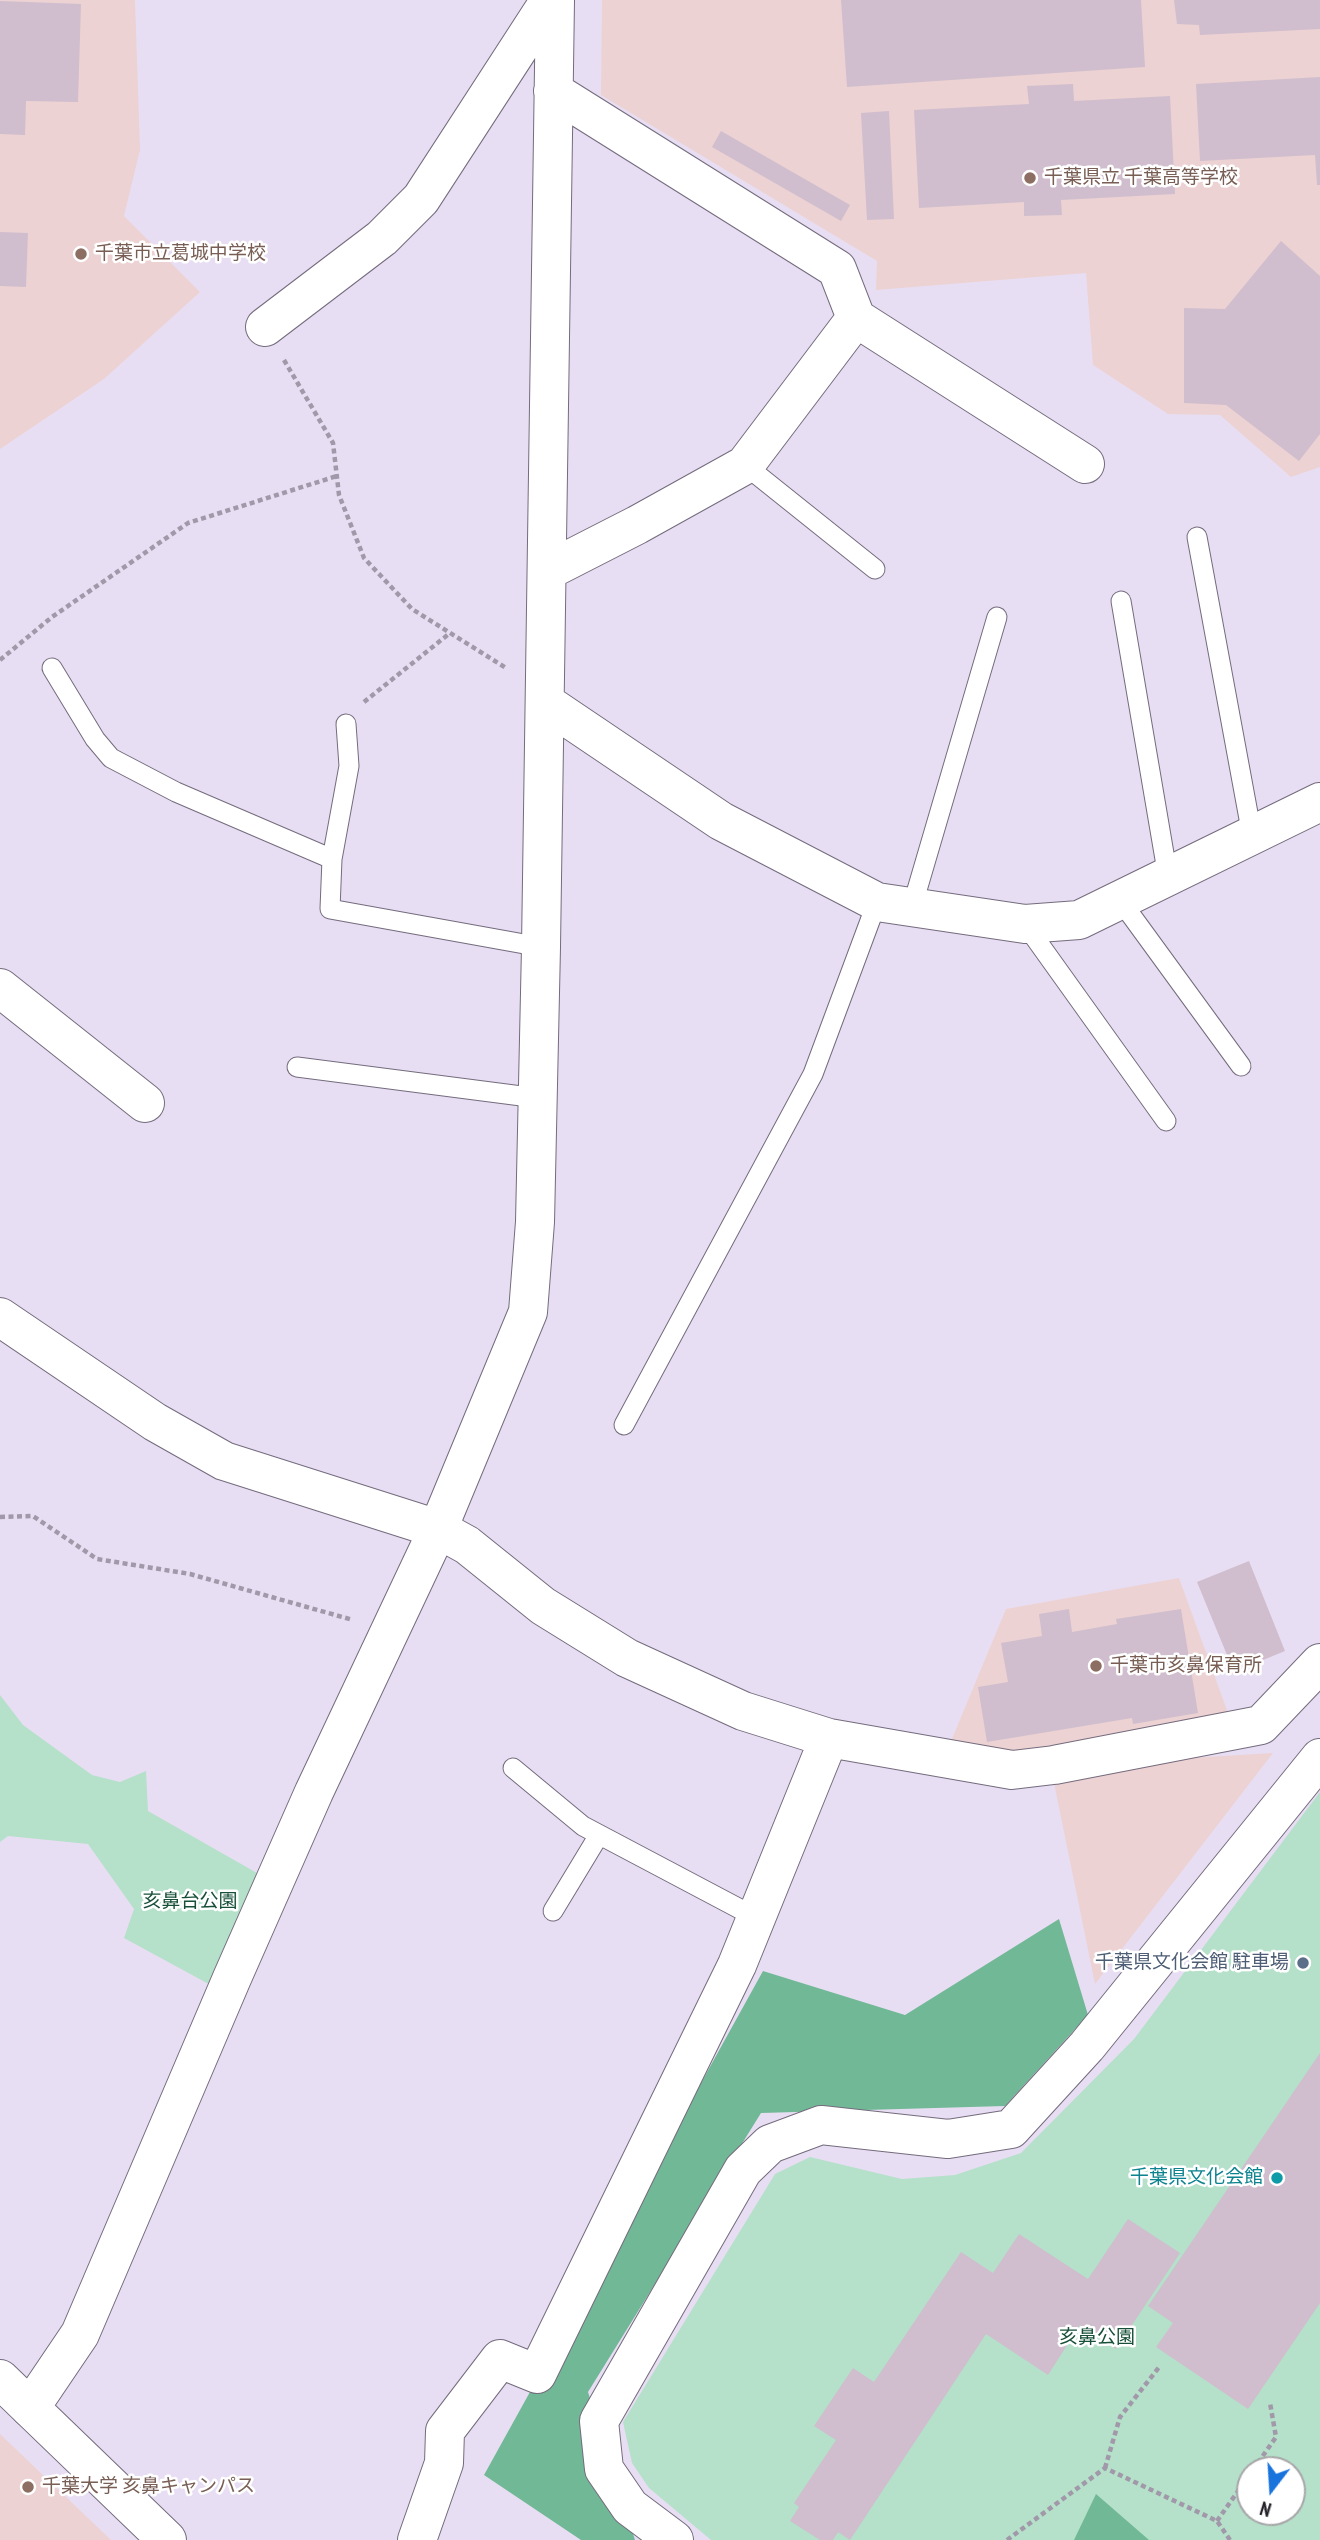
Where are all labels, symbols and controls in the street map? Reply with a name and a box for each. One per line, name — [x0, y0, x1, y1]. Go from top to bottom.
place label: 千葉県立 千葉高等学校 — [1044, 167, 1238, 189]
marker: 千葉県立 千葉高等学校 — [1022, 170, 1038, 186]
place label: 千葉市立葛城中学校 — [95, 243, 266, 265]
marker: 千葉市立葛城中学校 — [73, 246, 89, 262]
place label: 千葉市亥鼻保育所 — [1110, 1655, 1262, 1677]
marker: 千葉市亥鼻保育所 — [1088, 1658, 1104, 1674]
park label: 亥鼻台公園 — [143, 1891, 237, 1913]
place label: 千葉県文化会館 駐車場 — [1095, 1952, 1289, 1974]
marker: 千葉県文化会館 駐車場 — [1295, 1955, 1311, 1971]
place label: 千葉県文化会館 — [1130, 2167, 1263, 2189]
marker: 千葉県文化会館 — [1269, 2170, 1285, 2186]
park label: 亥鼻公園 — [1059, 2327, 1135, 2349]
north arrow — [1236, 2456, 1306, 2526]
place label: 千葉大学 亥鼻キャンパス — [42, 2476, 255, 2498]
marker: 千葉大学 亥鼻キャンパス — [20, 2479, 36, 2495]
text: N — [1257, 2496, 1274, 2522]

